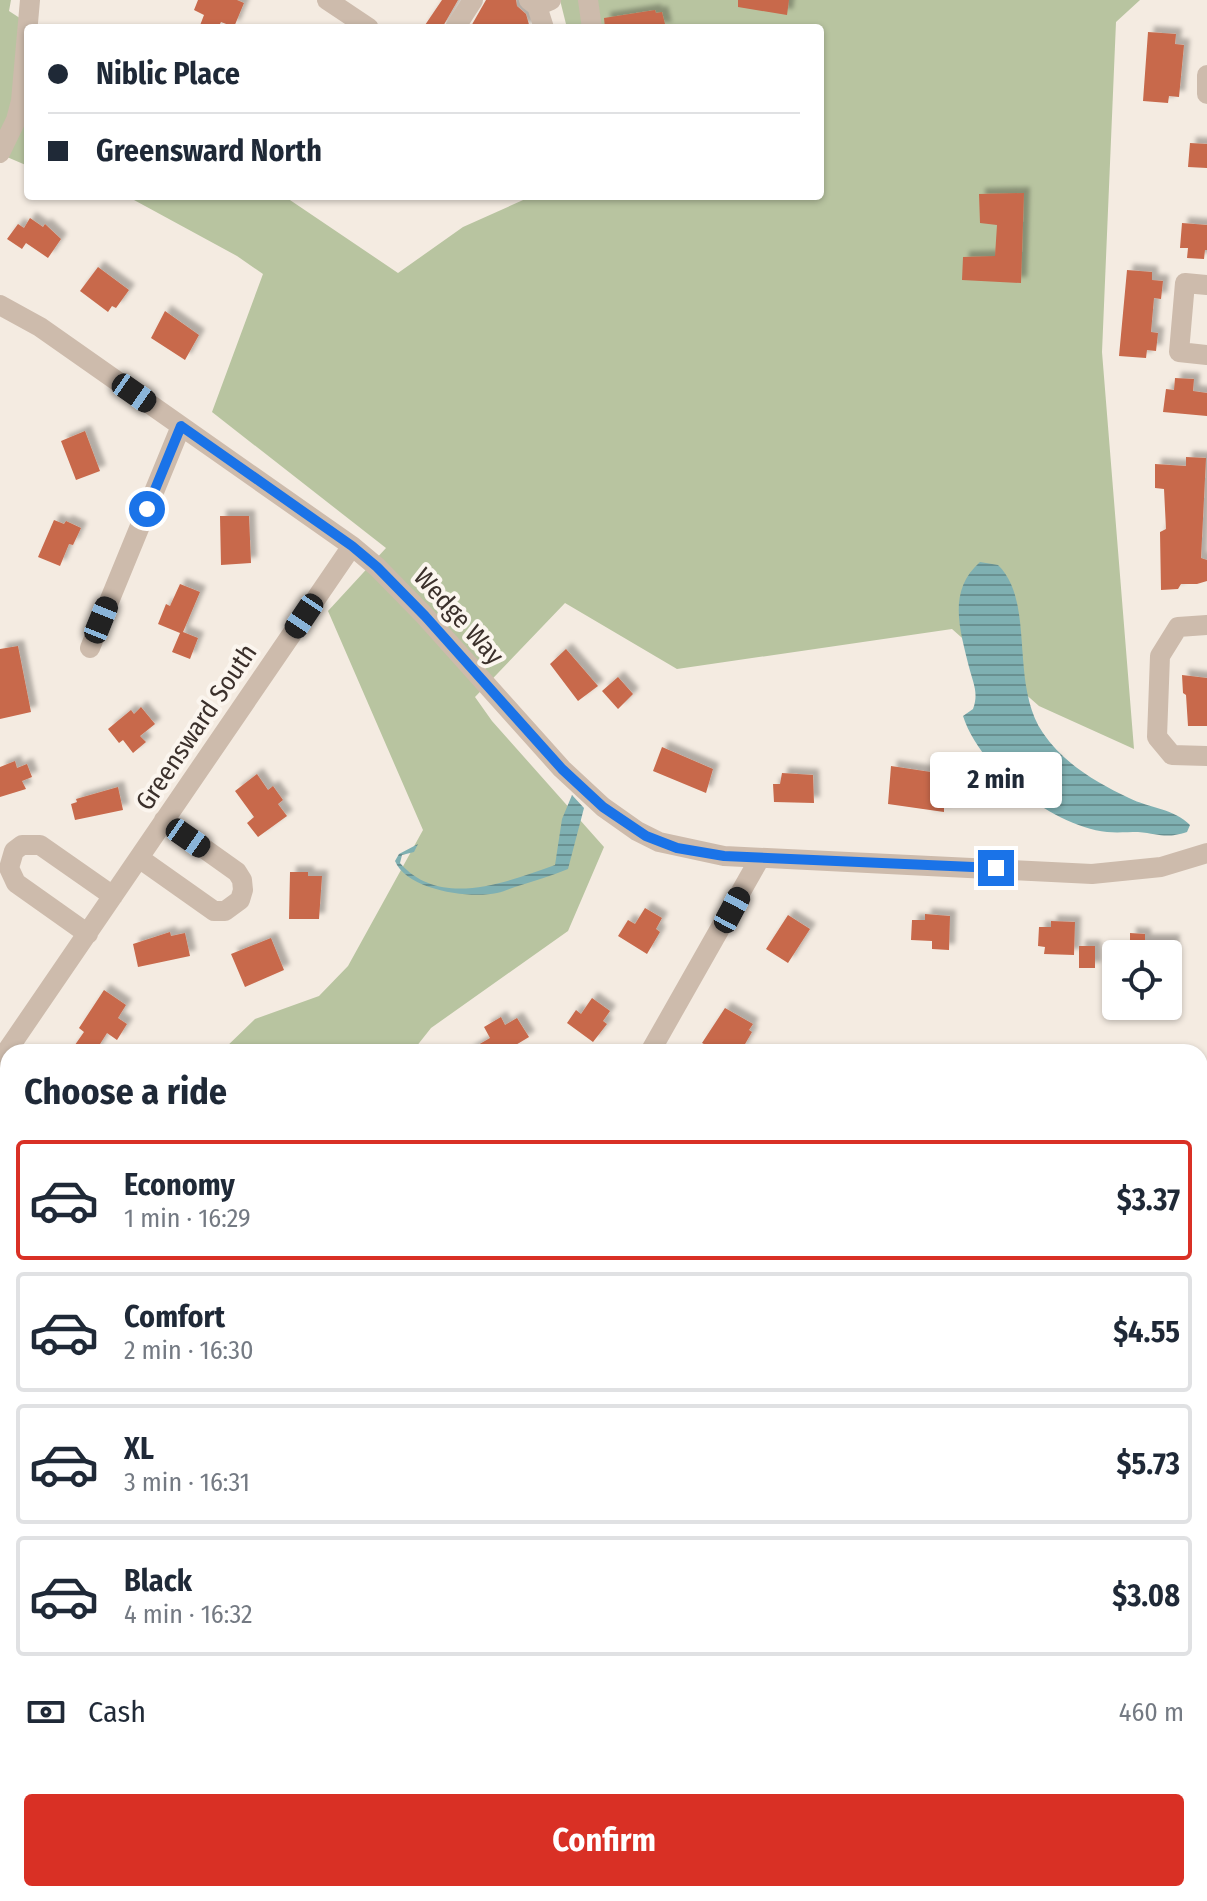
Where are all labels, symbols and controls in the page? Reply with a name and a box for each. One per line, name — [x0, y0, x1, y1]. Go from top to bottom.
text: Niblic Place — [96, 56, 240, 92]
text: Greensward North — [96, 133, 322, 169]
car — [107, 369, 161, 417]
route start — [129, 491, 165, 527]
street label: Wedge Way — [407, 562, 510, 671]
car — [281, 589, 327, 643]
car — [81, 593, 121, 647]
street label: Greensward South — [129, 638, 263, 816]
callout: 2 min — [930, 752, 1062, 808]
text: 2 min — [967, 764, 1025, 795]
car — [161, 814, 215, 862]
route end — [978, 850, 1014, 886]
car — [710, 883, 754, 937]
map controls — [1102, 940, 1182, 1020]
button: locate — [1102, 940, 1182, 1020]
text: Choose a ride — [24, 1070, 227, 1114]
icon: car — [28, 1164, 100, 1236]
text: Economy — [124, 1167, 235, 1203]
text: $3.37 — [1117, 1182, 1180, 1218]
text: 1 min · 16:29 — [124, 1203, 251, 1234]
icon: car — [28, 1296, 100, 1368]
text: Comfort — [124, 1299, 225, 1335]
text: $4.55 — [1113, 1314, 1180, 1350]
text: 2 min · 16:30 — [124, 1335, 254, 1366]
icon: car — [28, 1428, 100, 1500]
text: XL — [124, 1431, 154, 1467]
text: $5.73 — [1117, 1446, 1180, 1482]
text: 3 min · 16:31 — [124, 1467, 250, 1498]
icon: car — [28, 1560, 100, 1632]
text: Black — [124, 1563, 192, 1599]
text: $3.08 — [1112, 1578, 1180, 1614]
text: 4 min · 16:32 — [124, 1599, 252, 1630]
icon: cash — [24, 1690, 68, 1734]
text: Cash — [88, 1694, 146, 1730]
text: 460 m — [1119, 1697, 1184, 1728]
button: Confirm — [24, 1794, 1184, 1886]

